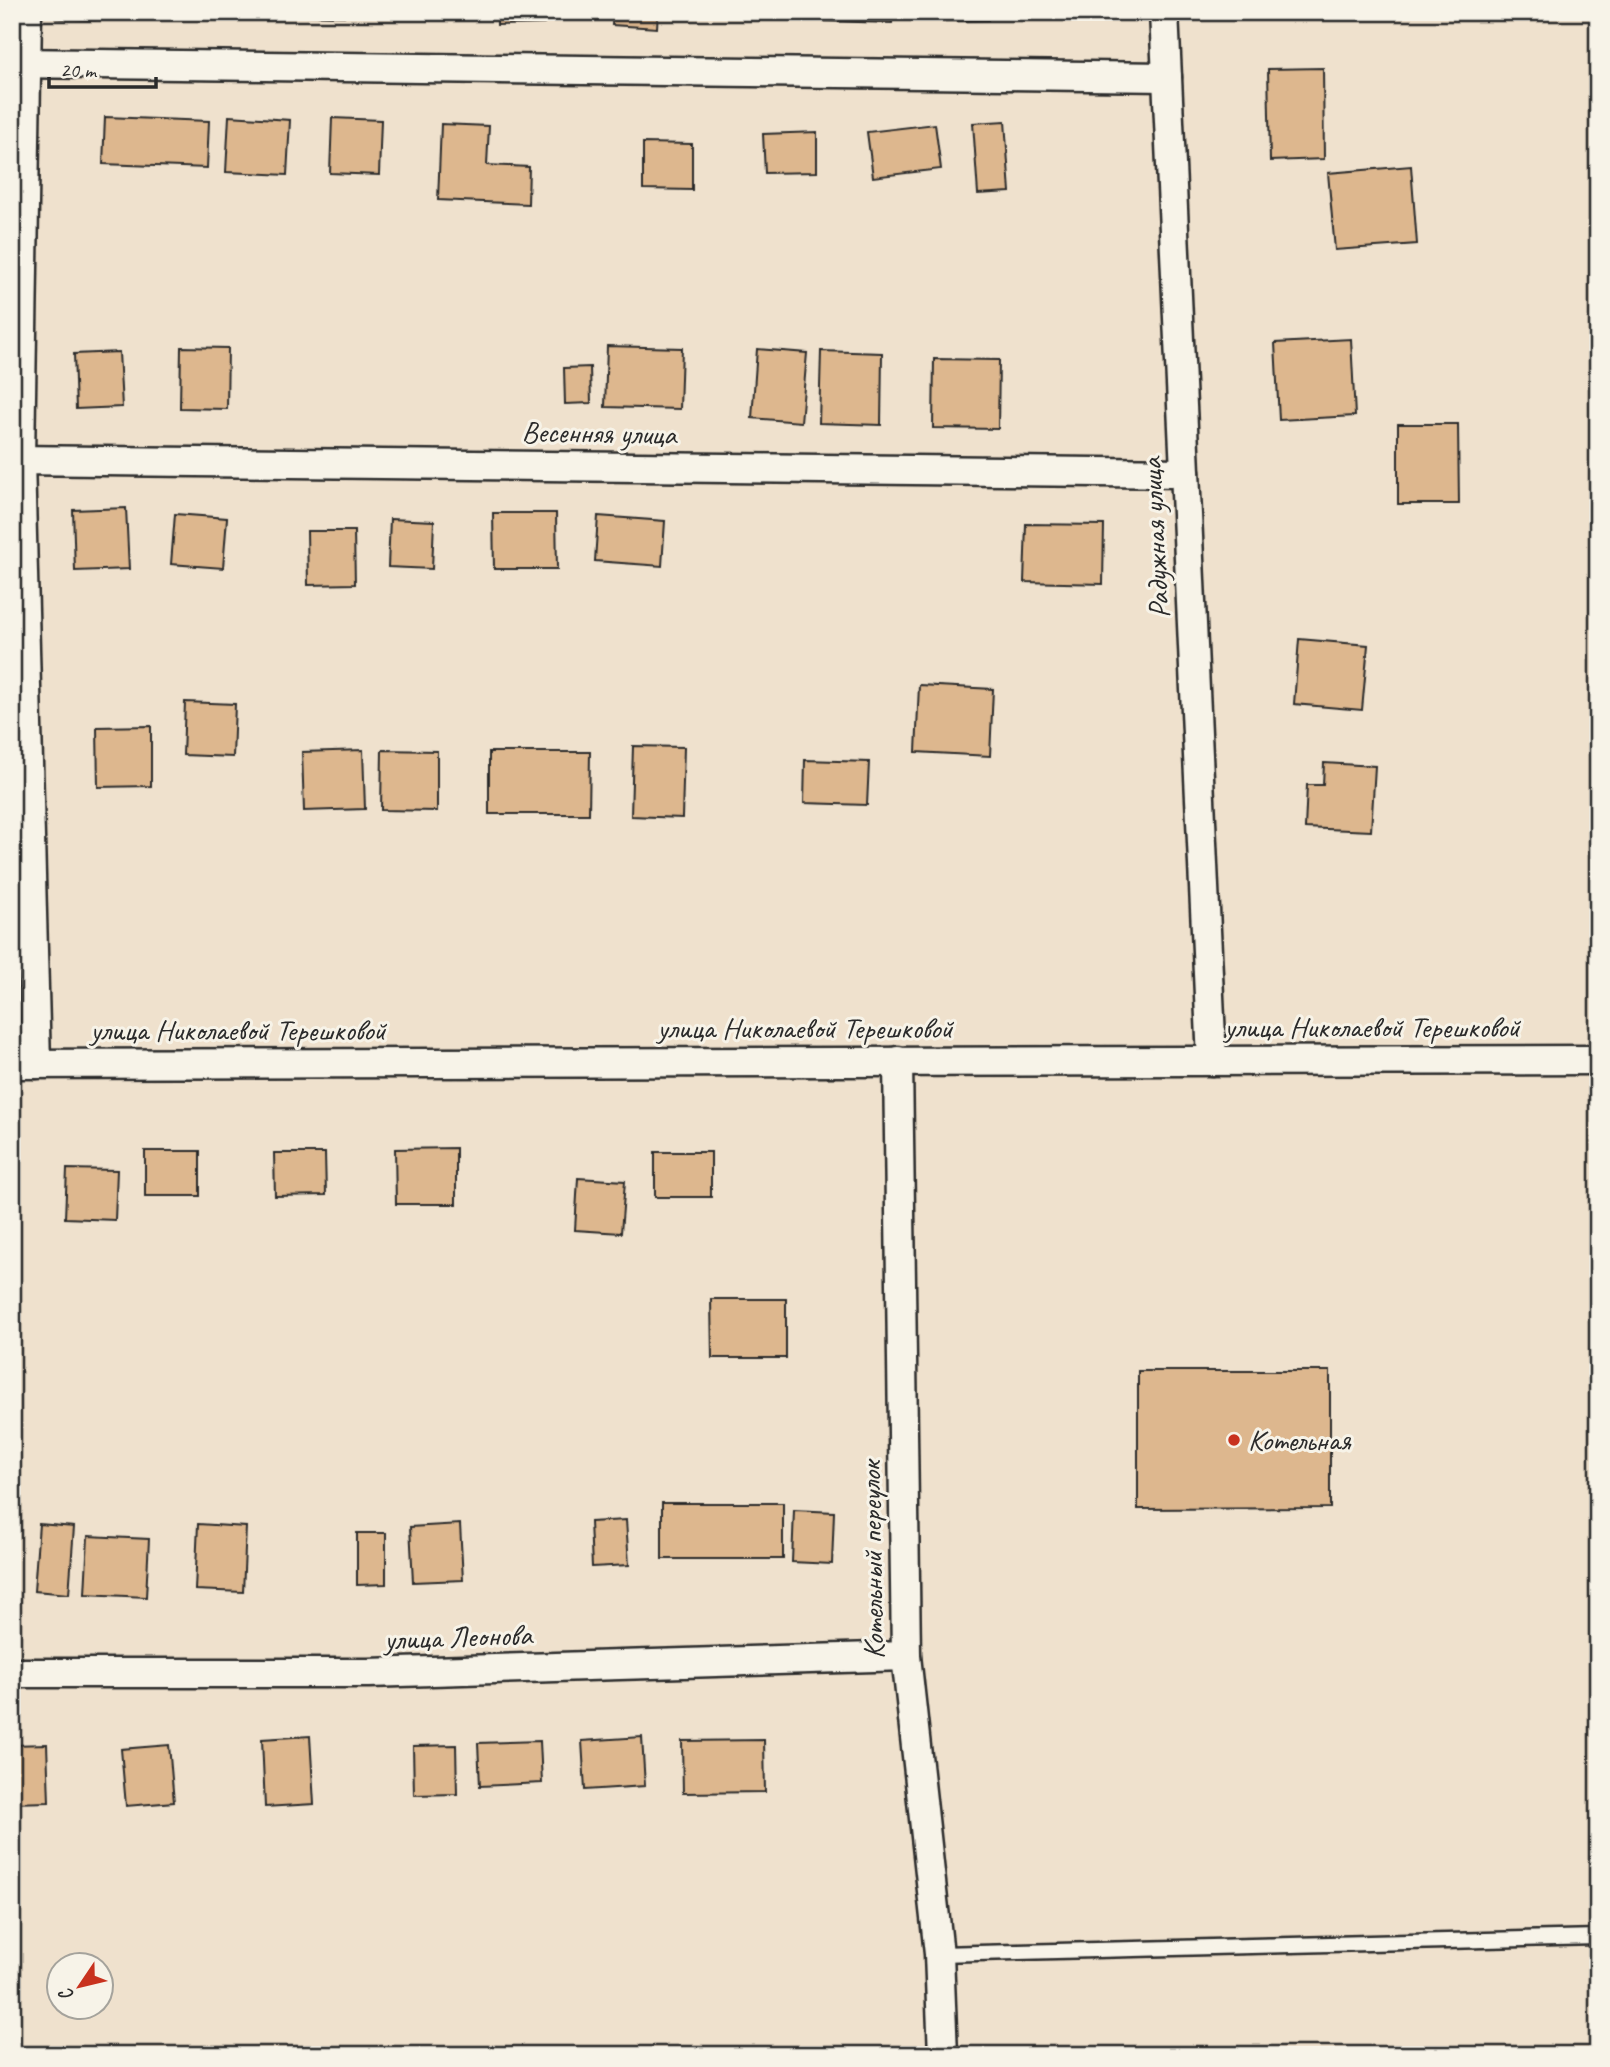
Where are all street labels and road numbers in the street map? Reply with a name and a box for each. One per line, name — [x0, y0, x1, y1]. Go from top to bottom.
street label: Весенняя улица — [521, 413, 678, 453]
street label: Радужная улица — [1132, 455, 1178, 619]
street label: улица Николаевой Терешковой — [1222, 1008, 1521, 1046]
street label: улица Николаевой Терешковой — [655, 1009, 954, 1047]
street label: улица Николаевой Терешковой — [88, 1011, 387, 1049]
street label: Котельный переулок — [851, 1458, 893, 1660]
street label: улица Леонова — [381, 1615, 534, 1659]

